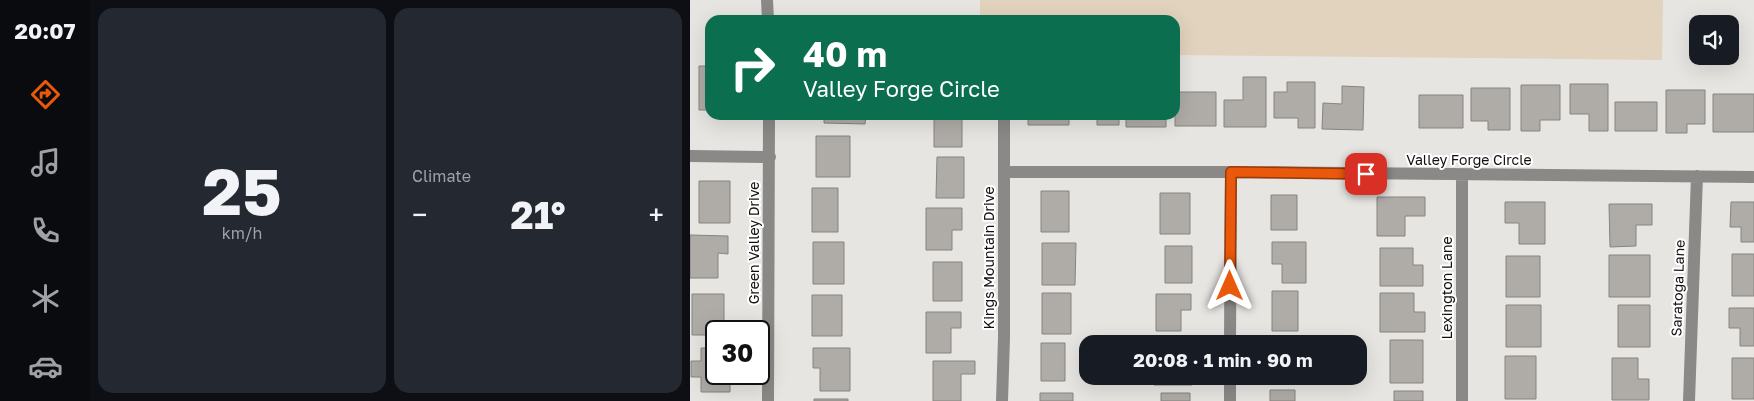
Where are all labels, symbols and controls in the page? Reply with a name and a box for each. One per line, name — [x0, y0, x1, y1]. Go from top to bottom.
map controls — [1689, 15, 1739, 65]
button: sound — [1689, 15, 1739, 65]
text: 20:07 — [14, 17, 76, 44]
text: 40 m — [803, 33, 887, 75]
icon: right — [720, 35, 785, 100]
text: Valley Forge Circle — [803, 75, 1000, 102]
icon: directions — [28, 77, 63, 112]
icon: music — [28, 145, 63, 180]
text: 25 — [202, 151, 282, 229]
street label: Valley Forge Circle — [1406, 151, 1532, 168]
pin — [1345, 153, 1387, 195]
icon: arrive — [1352, 160, 1380, 188]
text: Climate — [412, 166, 471, 186]
street label: Green Valley Drive — [745, 182, 762, 304]
street label: Kings Mountain Drive — [980, 187, 997, 330]
text: 21° — [511, 192, 566, 237]
text: − — [412, 198, 427, 231]
text: + — [649, 198, 664, 231]
icon: phone — [28, 213, 63, 248]
text: km/h — [222, 223, 262, 243]
street label: Lexington Lane — [1438, 236, 1455, 340]
street label: Saratoga Lane — [1667, 239, 1688, 337]
position arrow — [1203, 259, 1255, 311]
icon: climate — [28, 281, 63, 316]
speed limit sign: 30 — [705, 320, 770, 385]
text: 20:08 · 1 min · 90 m — [1133, 348, 1313, 371]
icon: car — [28, 349, 63, 384]

